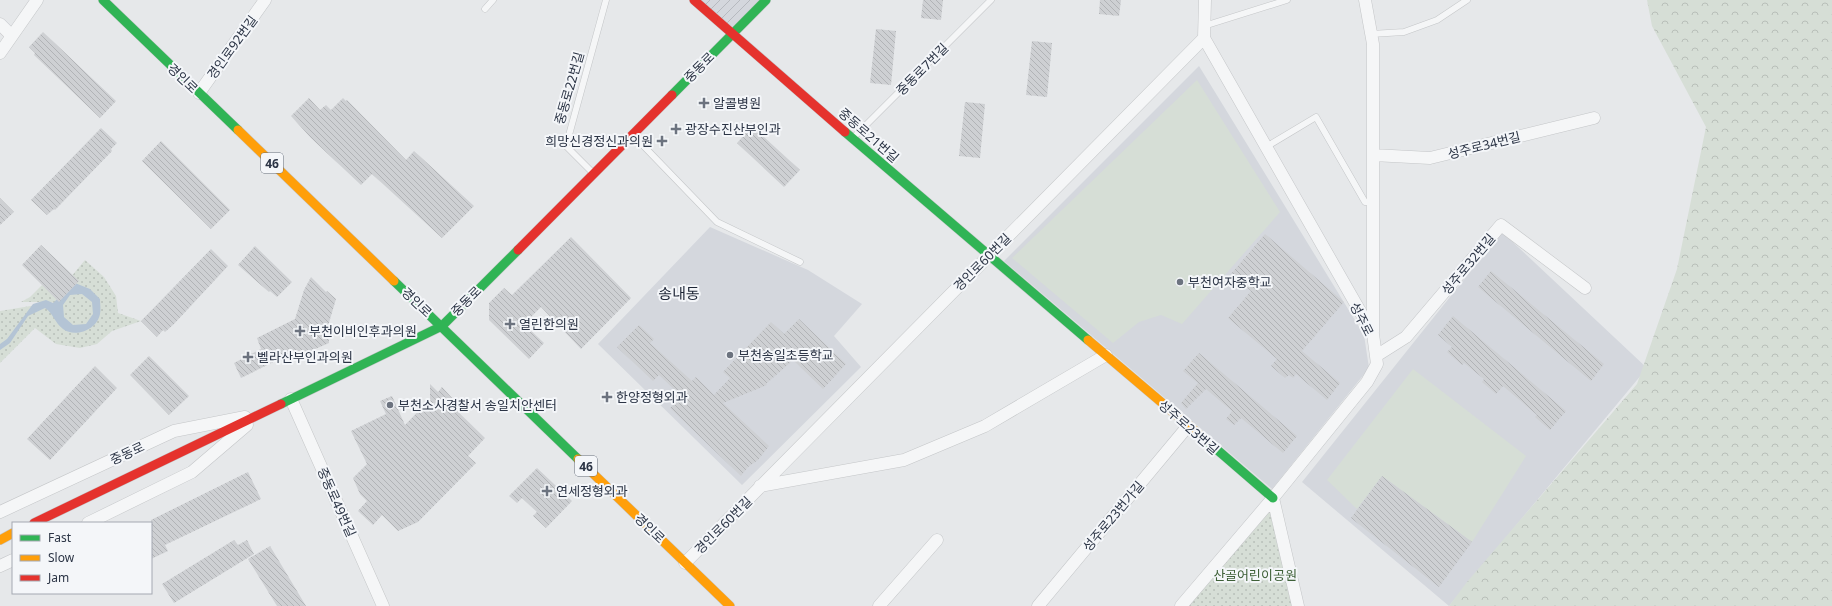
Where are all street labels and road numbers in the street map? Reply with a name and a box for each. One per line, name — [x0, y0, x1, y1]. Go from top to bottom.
street label: 경인로92번길 — [203, 11, 261, 83]
street label: 중동로7번길 — [892, 39, 952, 99]
street label: 중동로 — [680, 48, 718, 86]
street label: 중동로22번길 — [550, 50, 588, 126]
street label: 경인로 — [164, 59, 202, 97]
street label: 중동로21번길 — [835, 104, 903, 166]
street label: 성주로34번길 — [1446, 127, 1522, 163]
road number: 46 — [261, 153, 283, 173]
street label: 경인로60번길 — [949, 229, 1015, 295]
street label: 성주로32번길 — [1437, 230, 1499, 298]
street label: 중동로 — [447, 282, 485, 320]
street label: 경인로 — [398, 283, 436, 321]
street label: 성주로 — [1346, 299, 1378, 339]
street label: 성주로23번길 — [1155, 396, 1223, 458]
street label: 중동로 — [107, 437, 147, 469]
road number: 46 — [575, 456, 597, 476]
street label: 중동로49번길 — [314, 464, 360, 540]
street label: 성주로23번가길 — [1078, 477, 1148, 555]
street label: 경인로60번길 — [690, 492, 756, 558]
street label: 경인로 — [631, 509, 669, 547]

